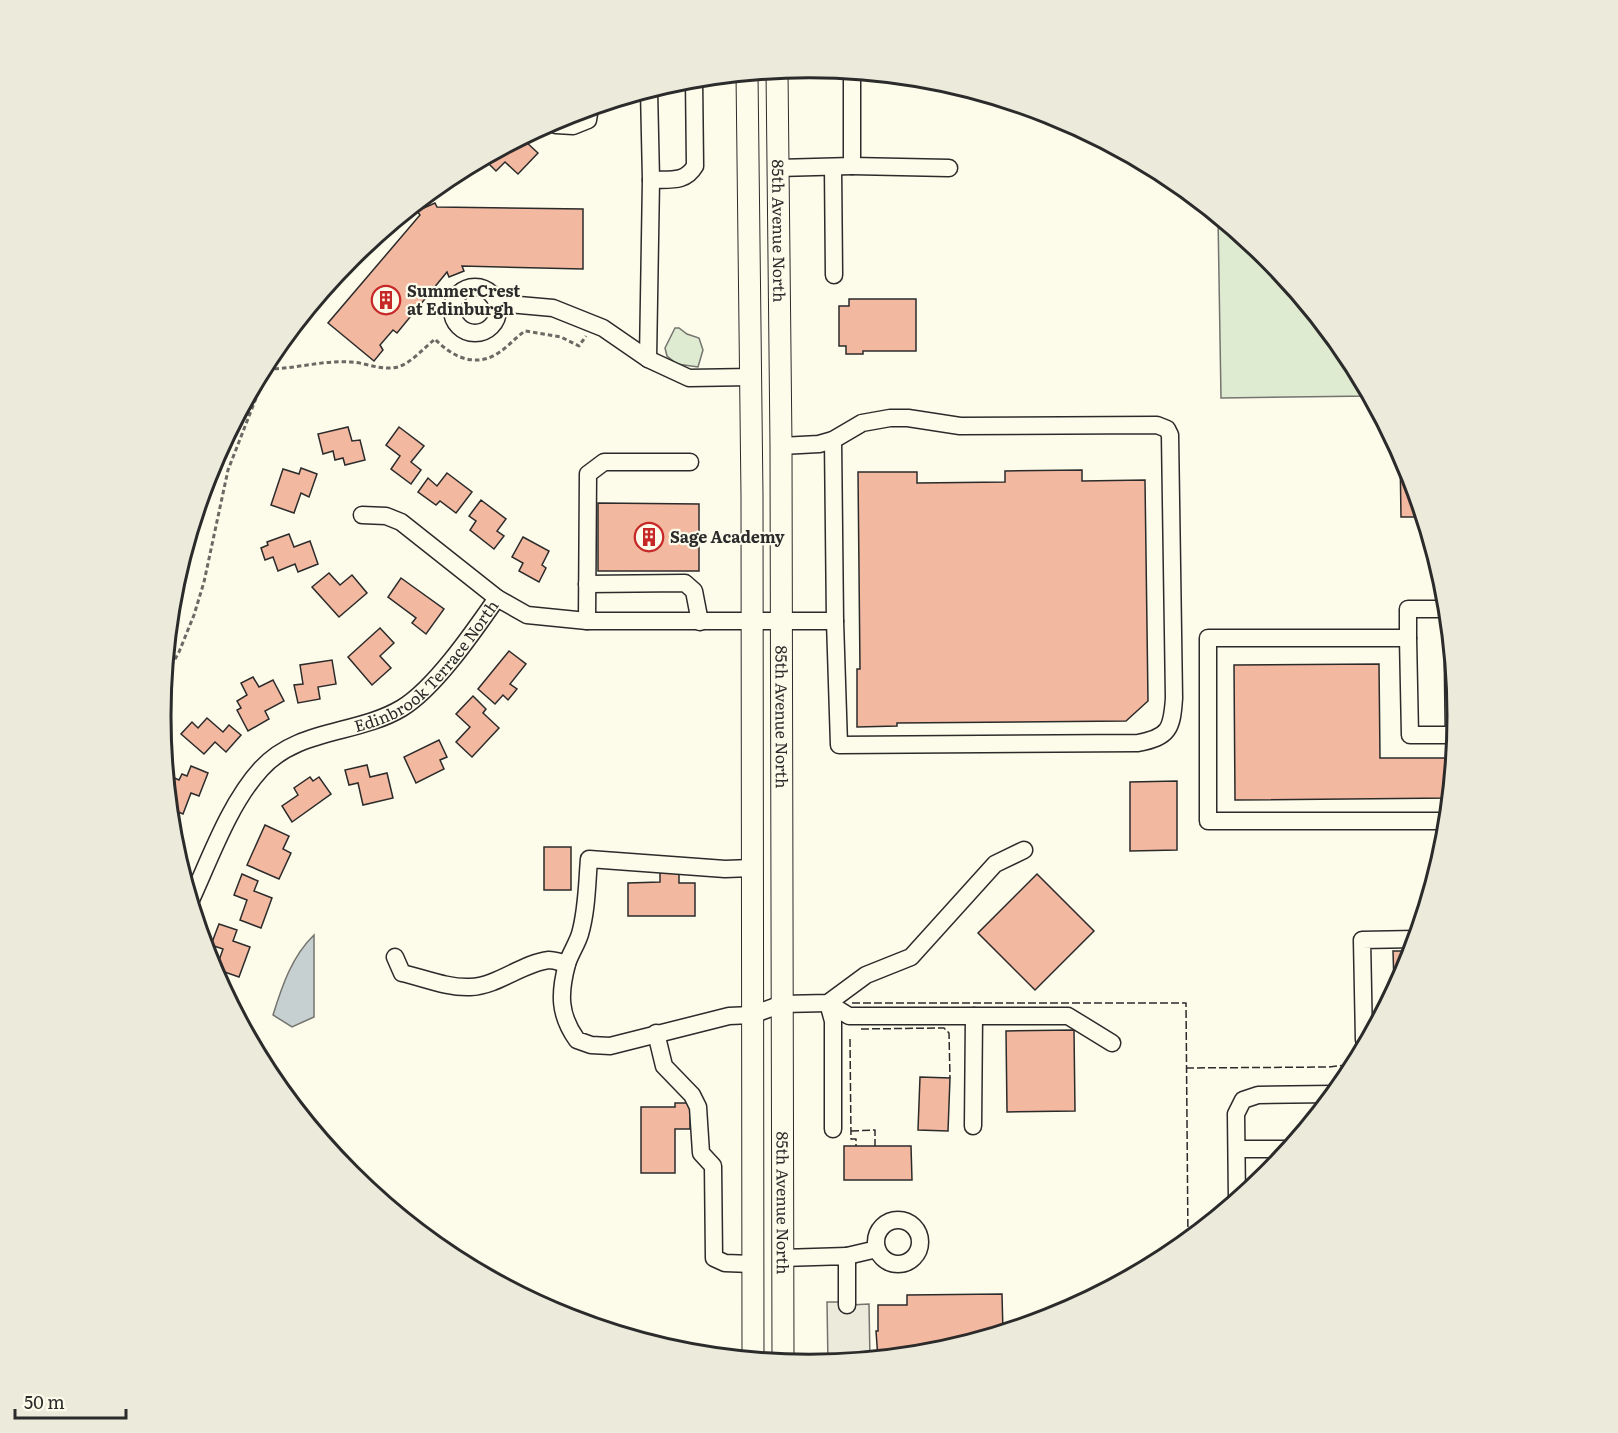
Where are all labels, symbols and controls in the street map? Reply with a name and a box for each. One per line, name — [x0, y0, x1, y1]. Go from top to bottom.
street label: 85th Avenue North — [767, 159, 792, 303]
place label: SummerCrest at Edinburgh — [407, 278, 520, 320]
building icon: SummerCrest at Edinburgh — [370, 284, 402, 316]
building icon: Sage Academy — [633, 521, 665, 553]
place label: Sage Academy — [670, 524, 785, 548]
street label: Edinbrook Terrace North — [351, 594, 504, 737]
street label: 85th Avenue North — [770, 645, 795, 789]
street label: 85th Avenue North — [771, 1131, 796, 1275]
scale bar — [15, 1382, 126, 1420]
text: 50 m — [24, 1388, 65, 1415]

